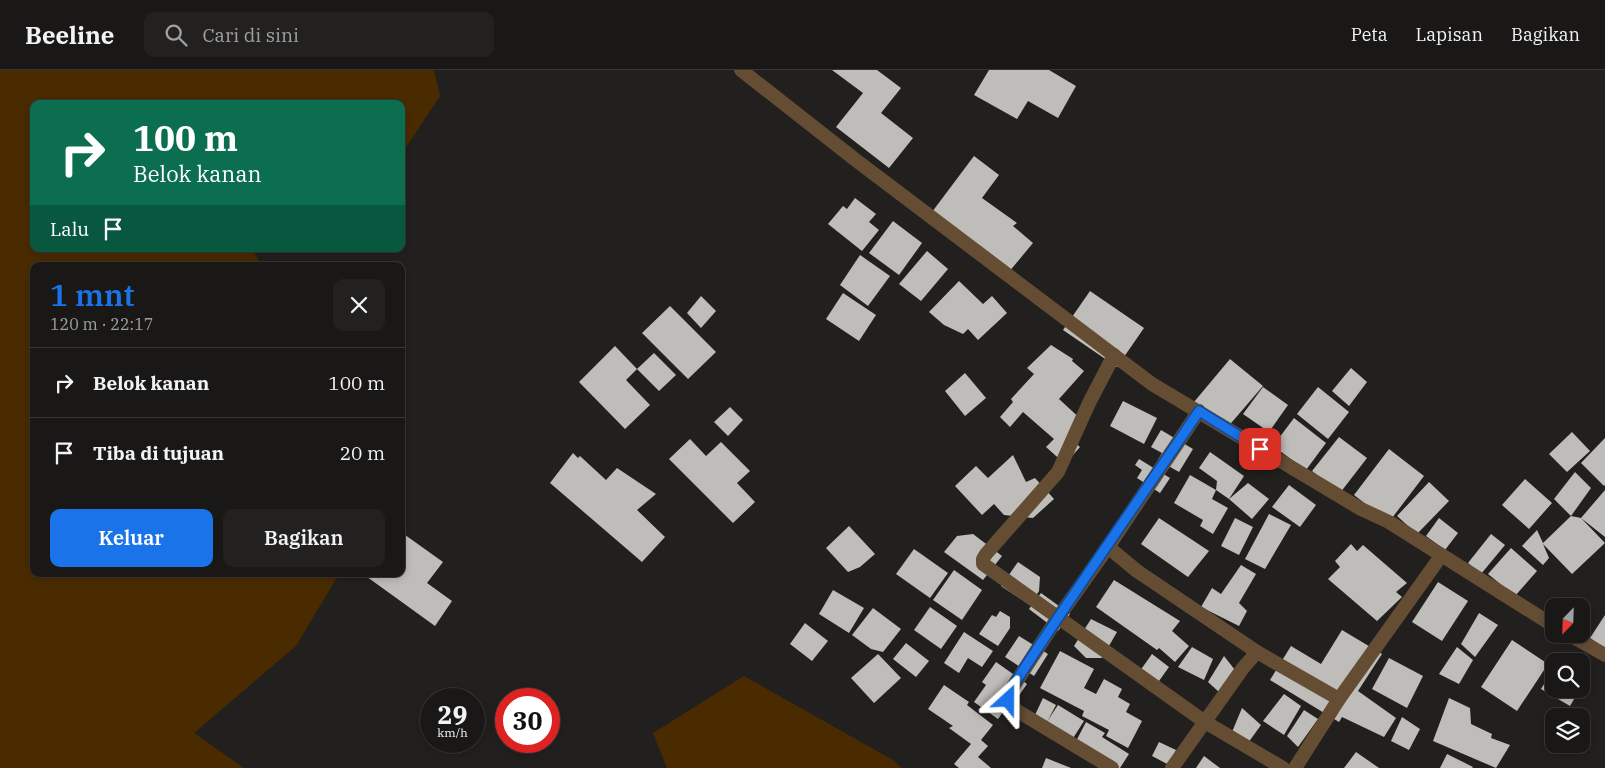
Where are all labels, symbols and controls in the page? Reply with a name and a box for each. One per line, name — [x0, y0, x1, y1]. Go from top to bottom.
search box — [144, 12, 494, 57]
text: Beeline — [25, 19, 114, 51]
icon: search — [162, 21, 190, 49]
text: Cari di sini — [202, 23, 299, 47]
text: Peta — [1351, 23, 1388, 46]
text: Lapisan — [1416, 23, 1483, 46]
text: Bagikan — [1511, 23, 1580, 46]
text: 100 m — [133, 115, 238, 161]
icon: right — [50, 120, 115, 185]
text: Belok kanan — [133, 159, 261, 188]
icon: arrive — [99, 215, 127, 243]
text: Lalu — [50, 217, 89, 241]
text: 1 mnt — [50, 275, 135, 314]
button: close — [333, 279, 385, 331]
text: 120 m · 22:17 — [50, 314, 153, 334]
icon: right — [50, 369, 78, 397]
text: Belok kanan — [93, 371, 209, 395]
text: 100 m — [328, 371, 385, 395]
pin — [1239, 428, 1281, 470]
icon: arrive — [1246, 435, 1274, 463]
icon: arrive — [50, 439, 78, 467]
text: Tiba di tujuan — [93, 441, 224, 465]
text: 20 m — [340, 441, 385, 465]
button: Keluar — [50, 509, 213, 567]
button: Bagikan — [223, 509, 385, 567]
north arrow — [1545, 598, 1590, 642]
map controls — [1545, 598, 1590, 753]
button: search — [1545, 653, 1590, 698]
position arrow — [981, 673, 1033, 725]
speed limit sign: 30 — [495, 688, 560, 753]
text: 29 — [437, 698, 468, 731]
button: layers — [1545, 708, 1590, 753]
text: km/h — [437, 725, 468, 740]

